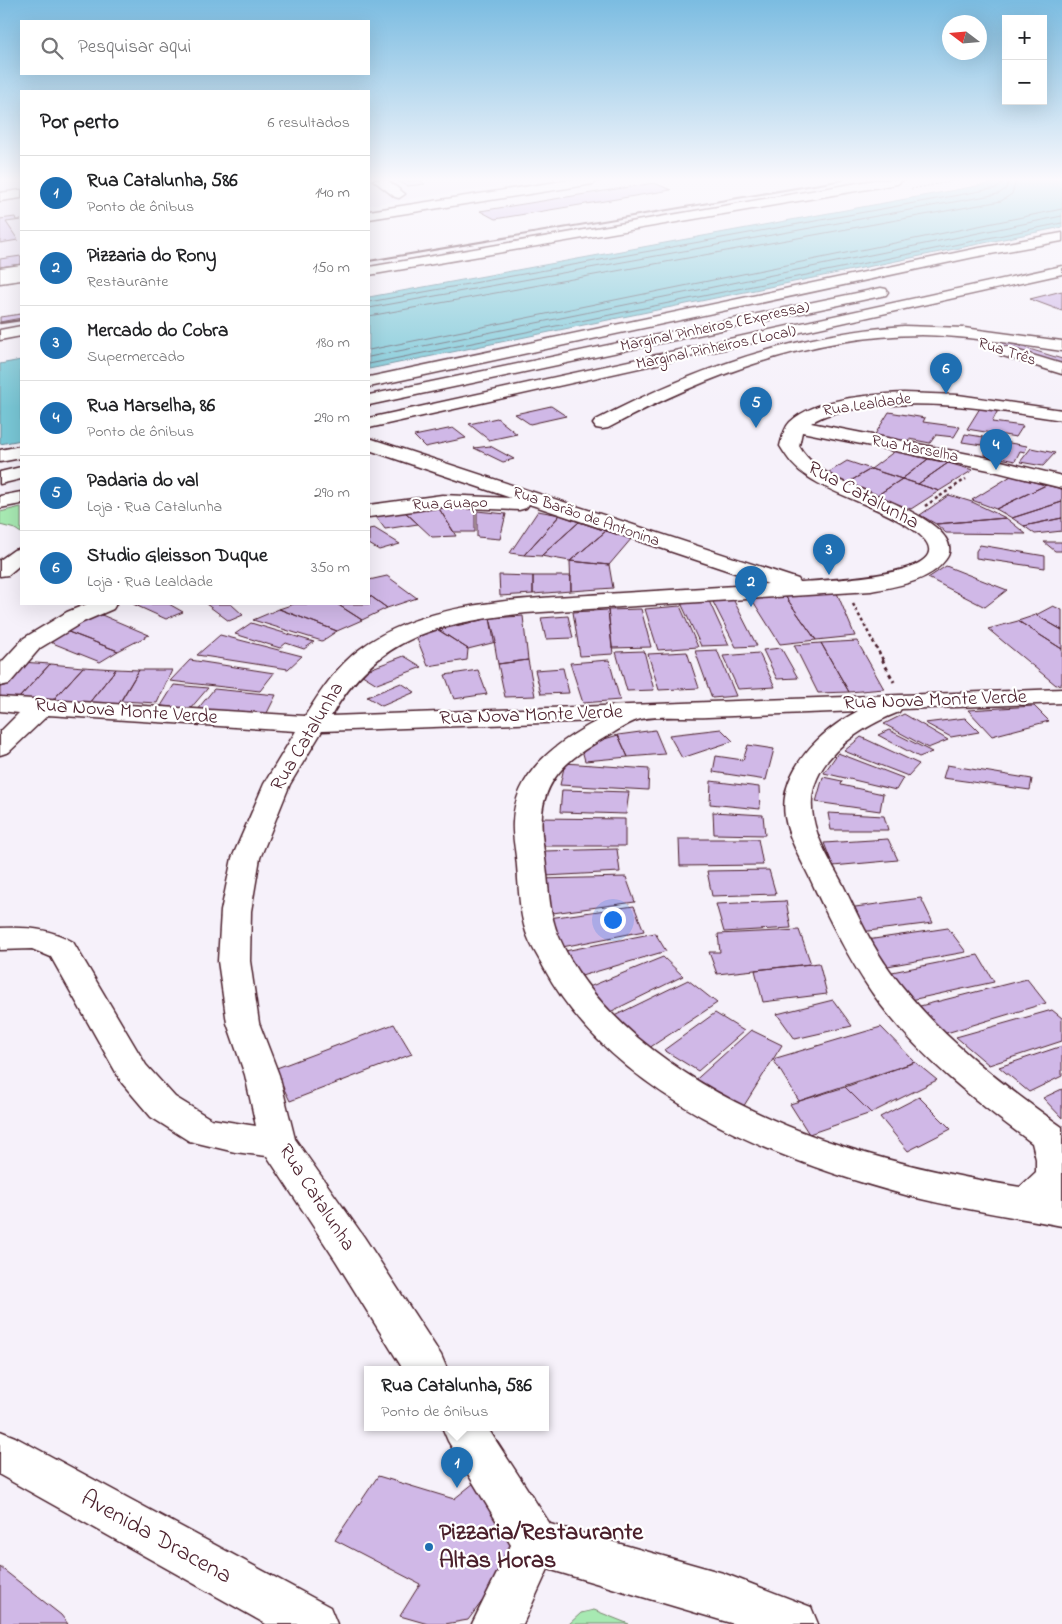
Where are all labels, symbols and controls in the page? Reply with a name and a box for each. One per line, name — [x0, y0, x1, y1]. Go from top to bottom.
north arrow — [942, 15, 987, 60]
map controls — [1002, 15, 1047, 105]
button: + — [1002, 15, 1047, 60]
search box — [20, 20, 370, 75]
icon: search — [38, 34, 66, 62]
text: Pesquisar aqui — [78, 34, 191, 61]
button: − — [1002, 60, 1047, 105]
text: Por perto — [40, 108, 119, 138]
text: 6 resultados — [267, 111, 350, 135]
text: Rua Catalunha, 586 — [87, 168, 238, 195]
text: 1 — [53, 181, 59, 205]
text: 140 m — [315, 181, 350, 205]
text: Ponto de ônibus — [87, 195, 194, 219]
text: Pizzaria do Rony — [87, 243, 216, 270]
text: 2 — [52, 256, 60, 280]
text: 150 m — [312, 256, 350, 280]
text: Restaurante — [87, 270, 168, 294]
street label: Marginal Pinheiros (Expressa) — [618, 295, 812, 359]
text: Mercado do Cobra — [87, 318, 228, 345]
street label: Marginal Pinheiros (Local) — [634, 319, 798, 377]
text: 3 — [53, 331, 59, 355]
text: 180 m — [316, 331, 350, 355]
street label: Rua Três — [975, 331, 1039, 373]
text: Supermercado — [87, 345, 185, 369]
pin: 6 — [930, 353, 962, 394]
pin: 5 — [740, 387, 772, 428]
street label: Rua Lealdade — [821, 387, 913, 423]
text: Rua Marselha, 86 — [87, 393, 215, 420]
text: 4 — [53, 406, 59, 430]
text: 290 m — [314, 406, 350, 430]
text: Ponto de ônibus — [87, 420, 194, 444]
street label: Rua Marselha — [869, 429, 961, 469]
pin: 4 — [980, 429, 1012, 470]
street label: Rua Catalunha — [802, 454, 924, 538]
text: Padaria do val — [87, 468, 198, 495]
text: 5 — [51, 481, 61, 505]
text: 290 m — [314, 481, 350, 505]
street label: Rua Barão de Antonina — [509, 481, 663, 553]
street label: Rua Guapo — [412, 491, 488, 517]
text: Loja · Rua Catalunha — [87, 495, 222, 519]
pin: 3 — [813, 534, 845, 575]
text: Studio Gleisson Duque — [87, 543, 267, 570]
text: 6 — [52, 556, 60, 580]
text: 350 m — [311, 556, 350, 580]
pin: 2 — [735, 566, 767, 607]
text: Loja · Rua Lealdade — [87, 570, 213, 594]
street label: Rua Catalunha — [264, 677, 352, 797]
street label: Rua Nova Monte Verde — [843, 683, 1027, 719]
street label: Rua Nova Monte Verde — [33, 691, 219, 733]
street label: Rua Nova Monte Verde — [439, 698, 623, 734]
your location — [600, 907, 626, 933]
street label: Rua Catalunha — [270, 1139, 362, 1257]
popup — [364, 1366, 549, 1431]
text: Rua Catalunha, 586 — [381, 1373, 532, 1400]
text: Ponto de ônibus — [381, 1400, 488, 1424]
pin: 1 — [441, 1447, 473, 1488]
street label: Avenida Dracena — [74, 1482, 238, 1594]
place label: Pizzaria/Restaurante Altas Horas — [439, 1516, 644, 1579]
marker: Pizzaria/Restaurante Altas Horas — [423, 1541, 435, 1553]

